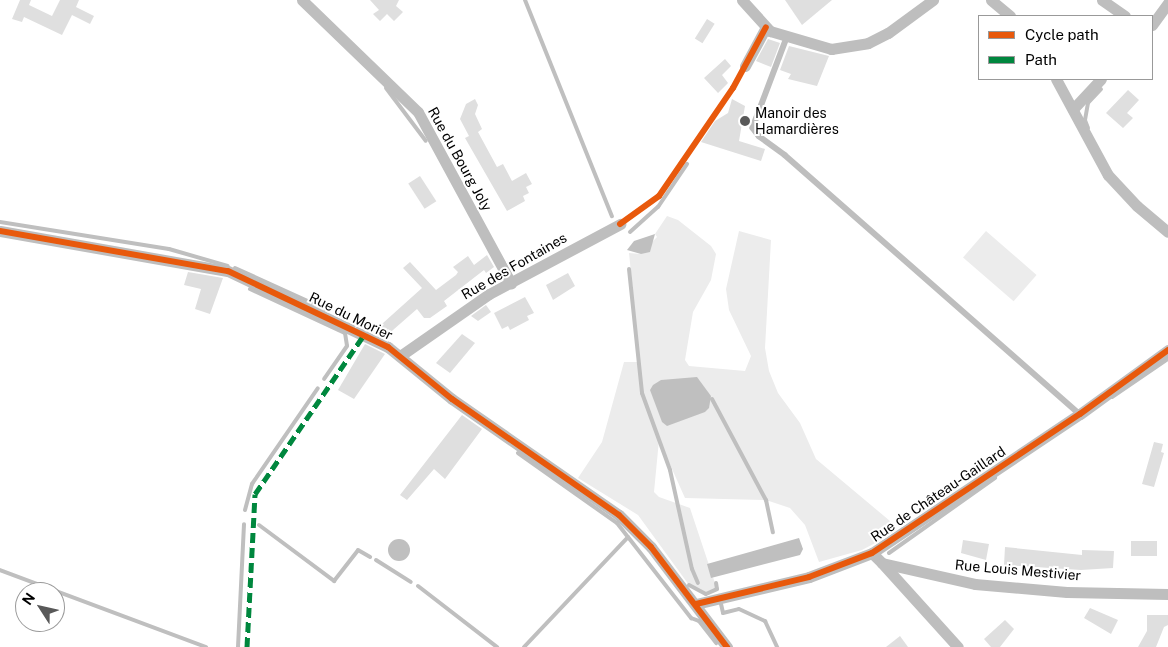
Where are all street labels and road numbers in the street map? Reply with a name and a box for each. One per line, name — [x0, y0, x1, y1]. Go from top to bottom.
street label: Rue du Bourg Joly — [424, 104, 496, 214]
street label: Rue des Fontaines — [458, 229, 570, 303]
street label: Rue du Morier — [306, 288, 396, 344]
street label: Rue de Château-Gaillard — [867, 443, 1009, 545]
street label: Rue Louis Mestivier — [954, 556, 1082, 584]

